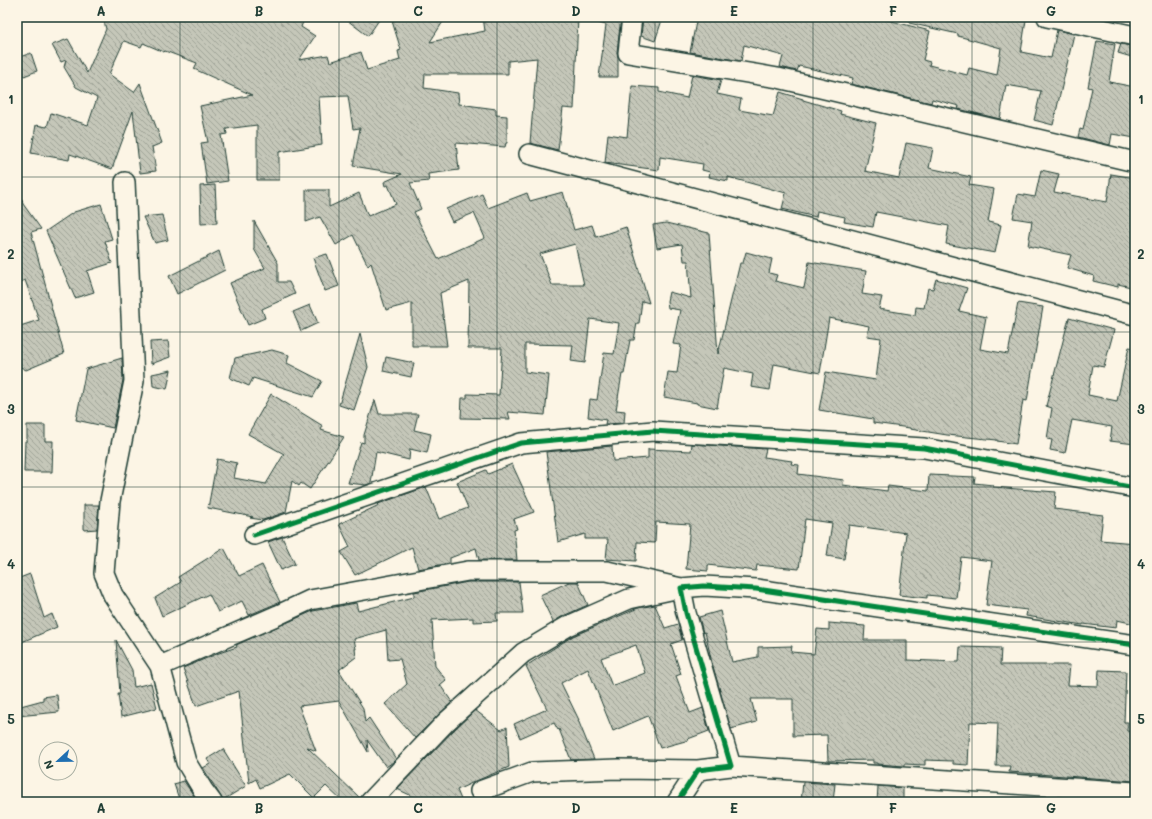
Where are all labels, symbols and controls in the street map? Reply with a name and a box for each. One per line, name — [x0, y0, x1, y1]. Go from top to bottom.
text: A — [96, 2, 106, 19]
text: B — [255, 2, 264, 19]
text: C — [413, 2, 423, 19]
text: D — [571, 2, 581, 19]
text: E — [730, 2, 738, 19]
text: F — [889, 2, 897, 19]
text: G — [1046, 2, 1056, 19]
text: 1 — [8, 90, 14, 107]
text: 1 — [1138, 90, 1144, 107]
text: 2 — [7, 245, 15, 262]
text: 2 — [1137, 245, 1145, 262]
text: 3 — [7, 400, 15, 417]
text: 3 — [1137, 400, 1145, 417]
text: 4 — [7, 555, 15, 572]
text: 4 — [1137, 555, 1145, 572]
text: 5 — [7, 710, 15, 727]
text: 5 — [1137, 710, 1145, 727]
north arrow — [38, 741, 78, 781]
text: N — [40, 758, 57, 772]
text: A — [96, 799, 106, 816]
text: B — [255, 799, 264, 816]
text: C — [413, 799, 423, 816]
text: D — [571, 799, 581, 816]
text: E — [730, 799, 738, 816]
text: F — [889, 799, 897, 816]
text: G — [1046, 799, 1056, 816]

